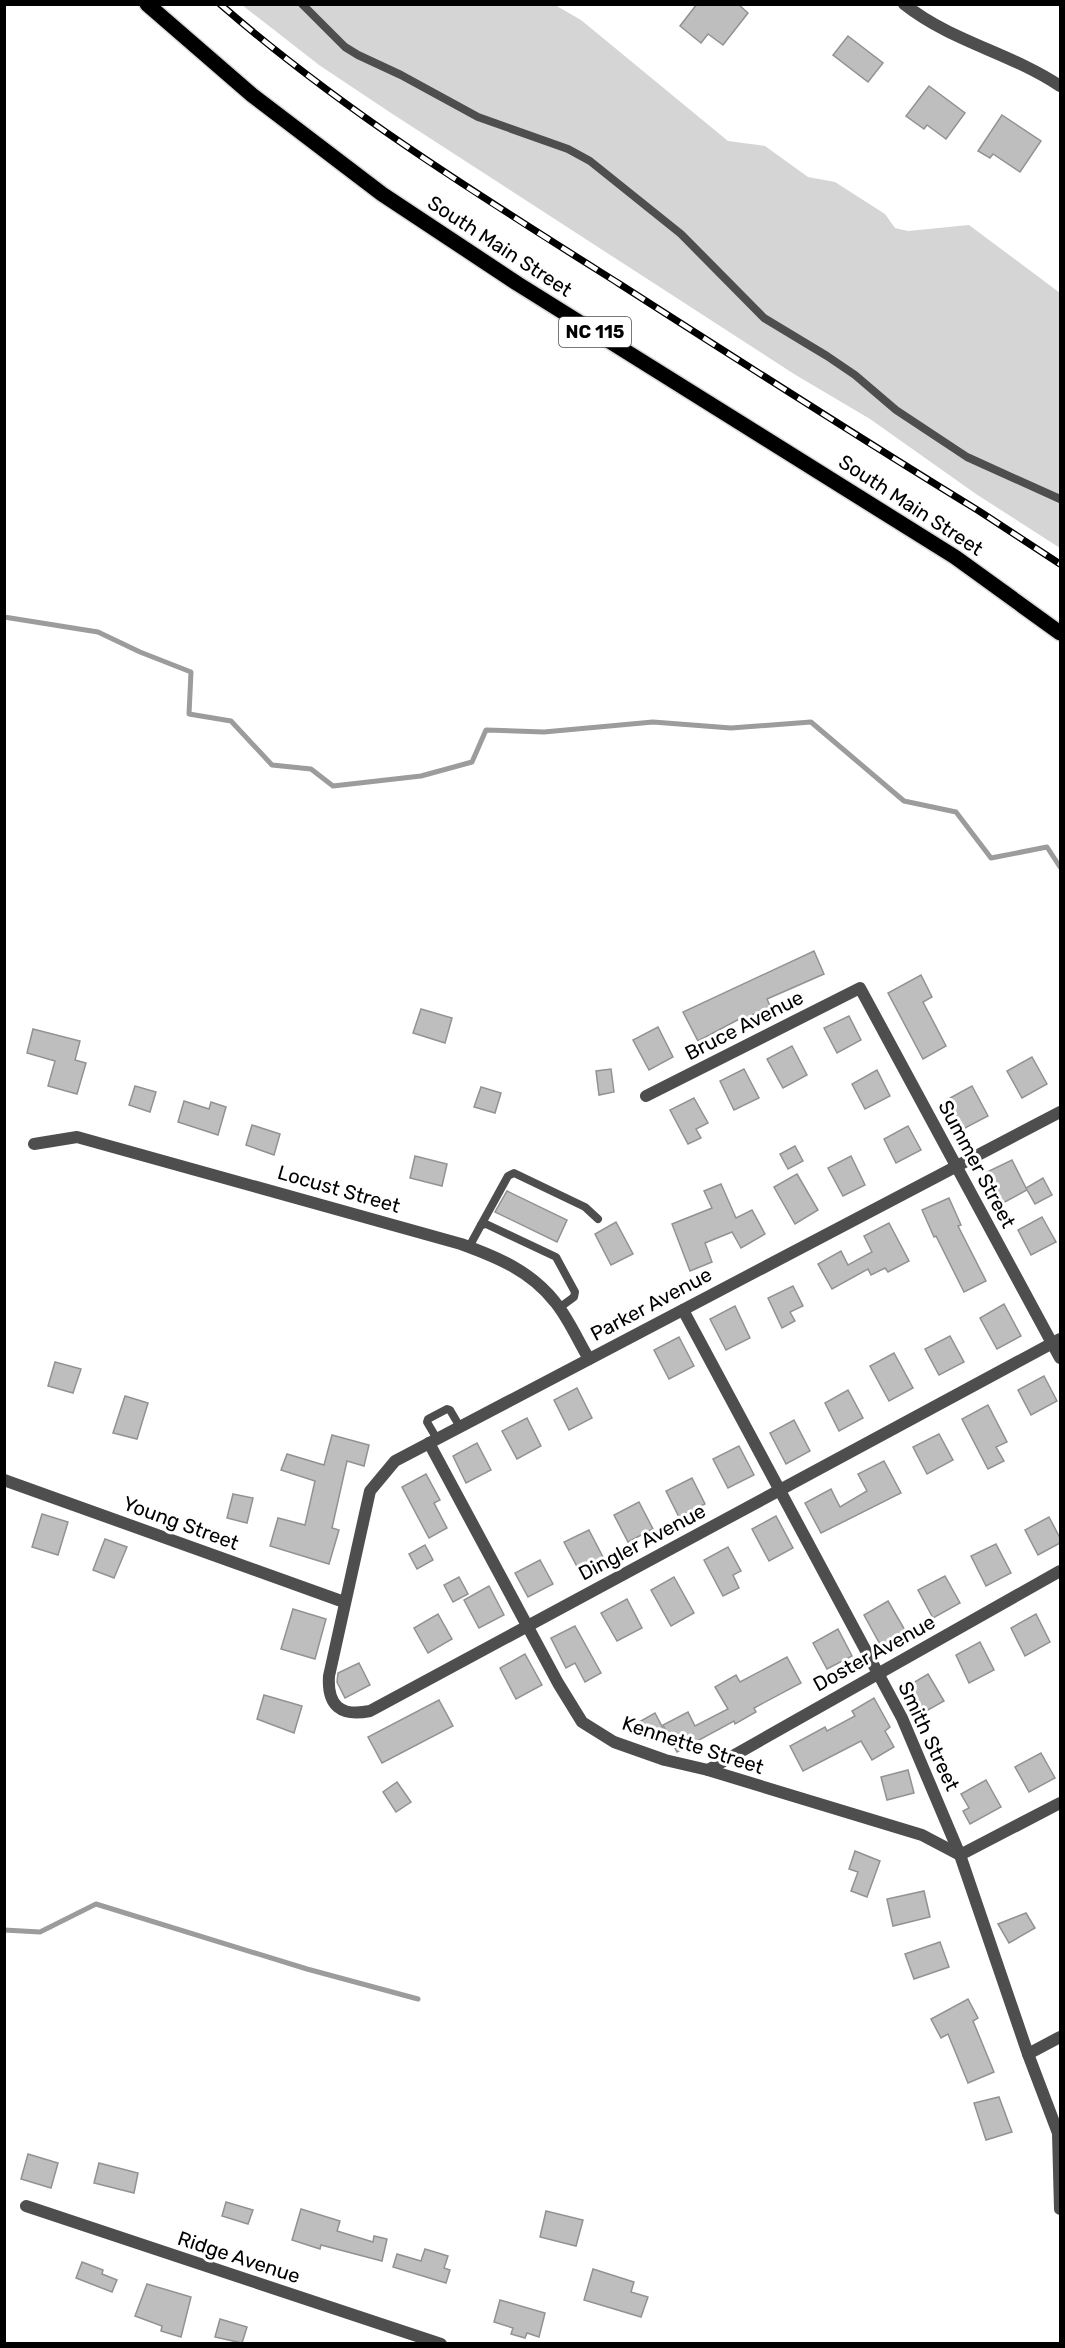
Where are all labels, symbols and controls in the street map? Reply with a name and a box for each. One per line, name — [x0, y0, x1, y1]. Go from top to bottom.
street label: South Main Street — [423, 190, 577, 302]
road number: NC 115 — [559, 317, 631, 347]
street label: South Main Street — [834, 449, 988, 561]
street label: Bruce Avenue — [681, 985, 807, 1065]
street label: Summer Street — [933, 1096, 1021, 1232]
street label: Locust Street — [275, 1160, 403, 1218]
street label: Parker Avenue — [586, 1262, 716, 1346]
street label: Young Street — [120, 1491, 242, 1555]
street label: Dingler Avenue — [574, 1498, 710, 1586]
street label: Doster Avenue — [809, 1610, 939, 1696]
street label: Smith Street — [893, 1678, 965, 1795]
street label: Kennette Street — [619, 1711, 767, 1779]
street label: Ridge Avenue — [175, 2226, 303, 2288]

